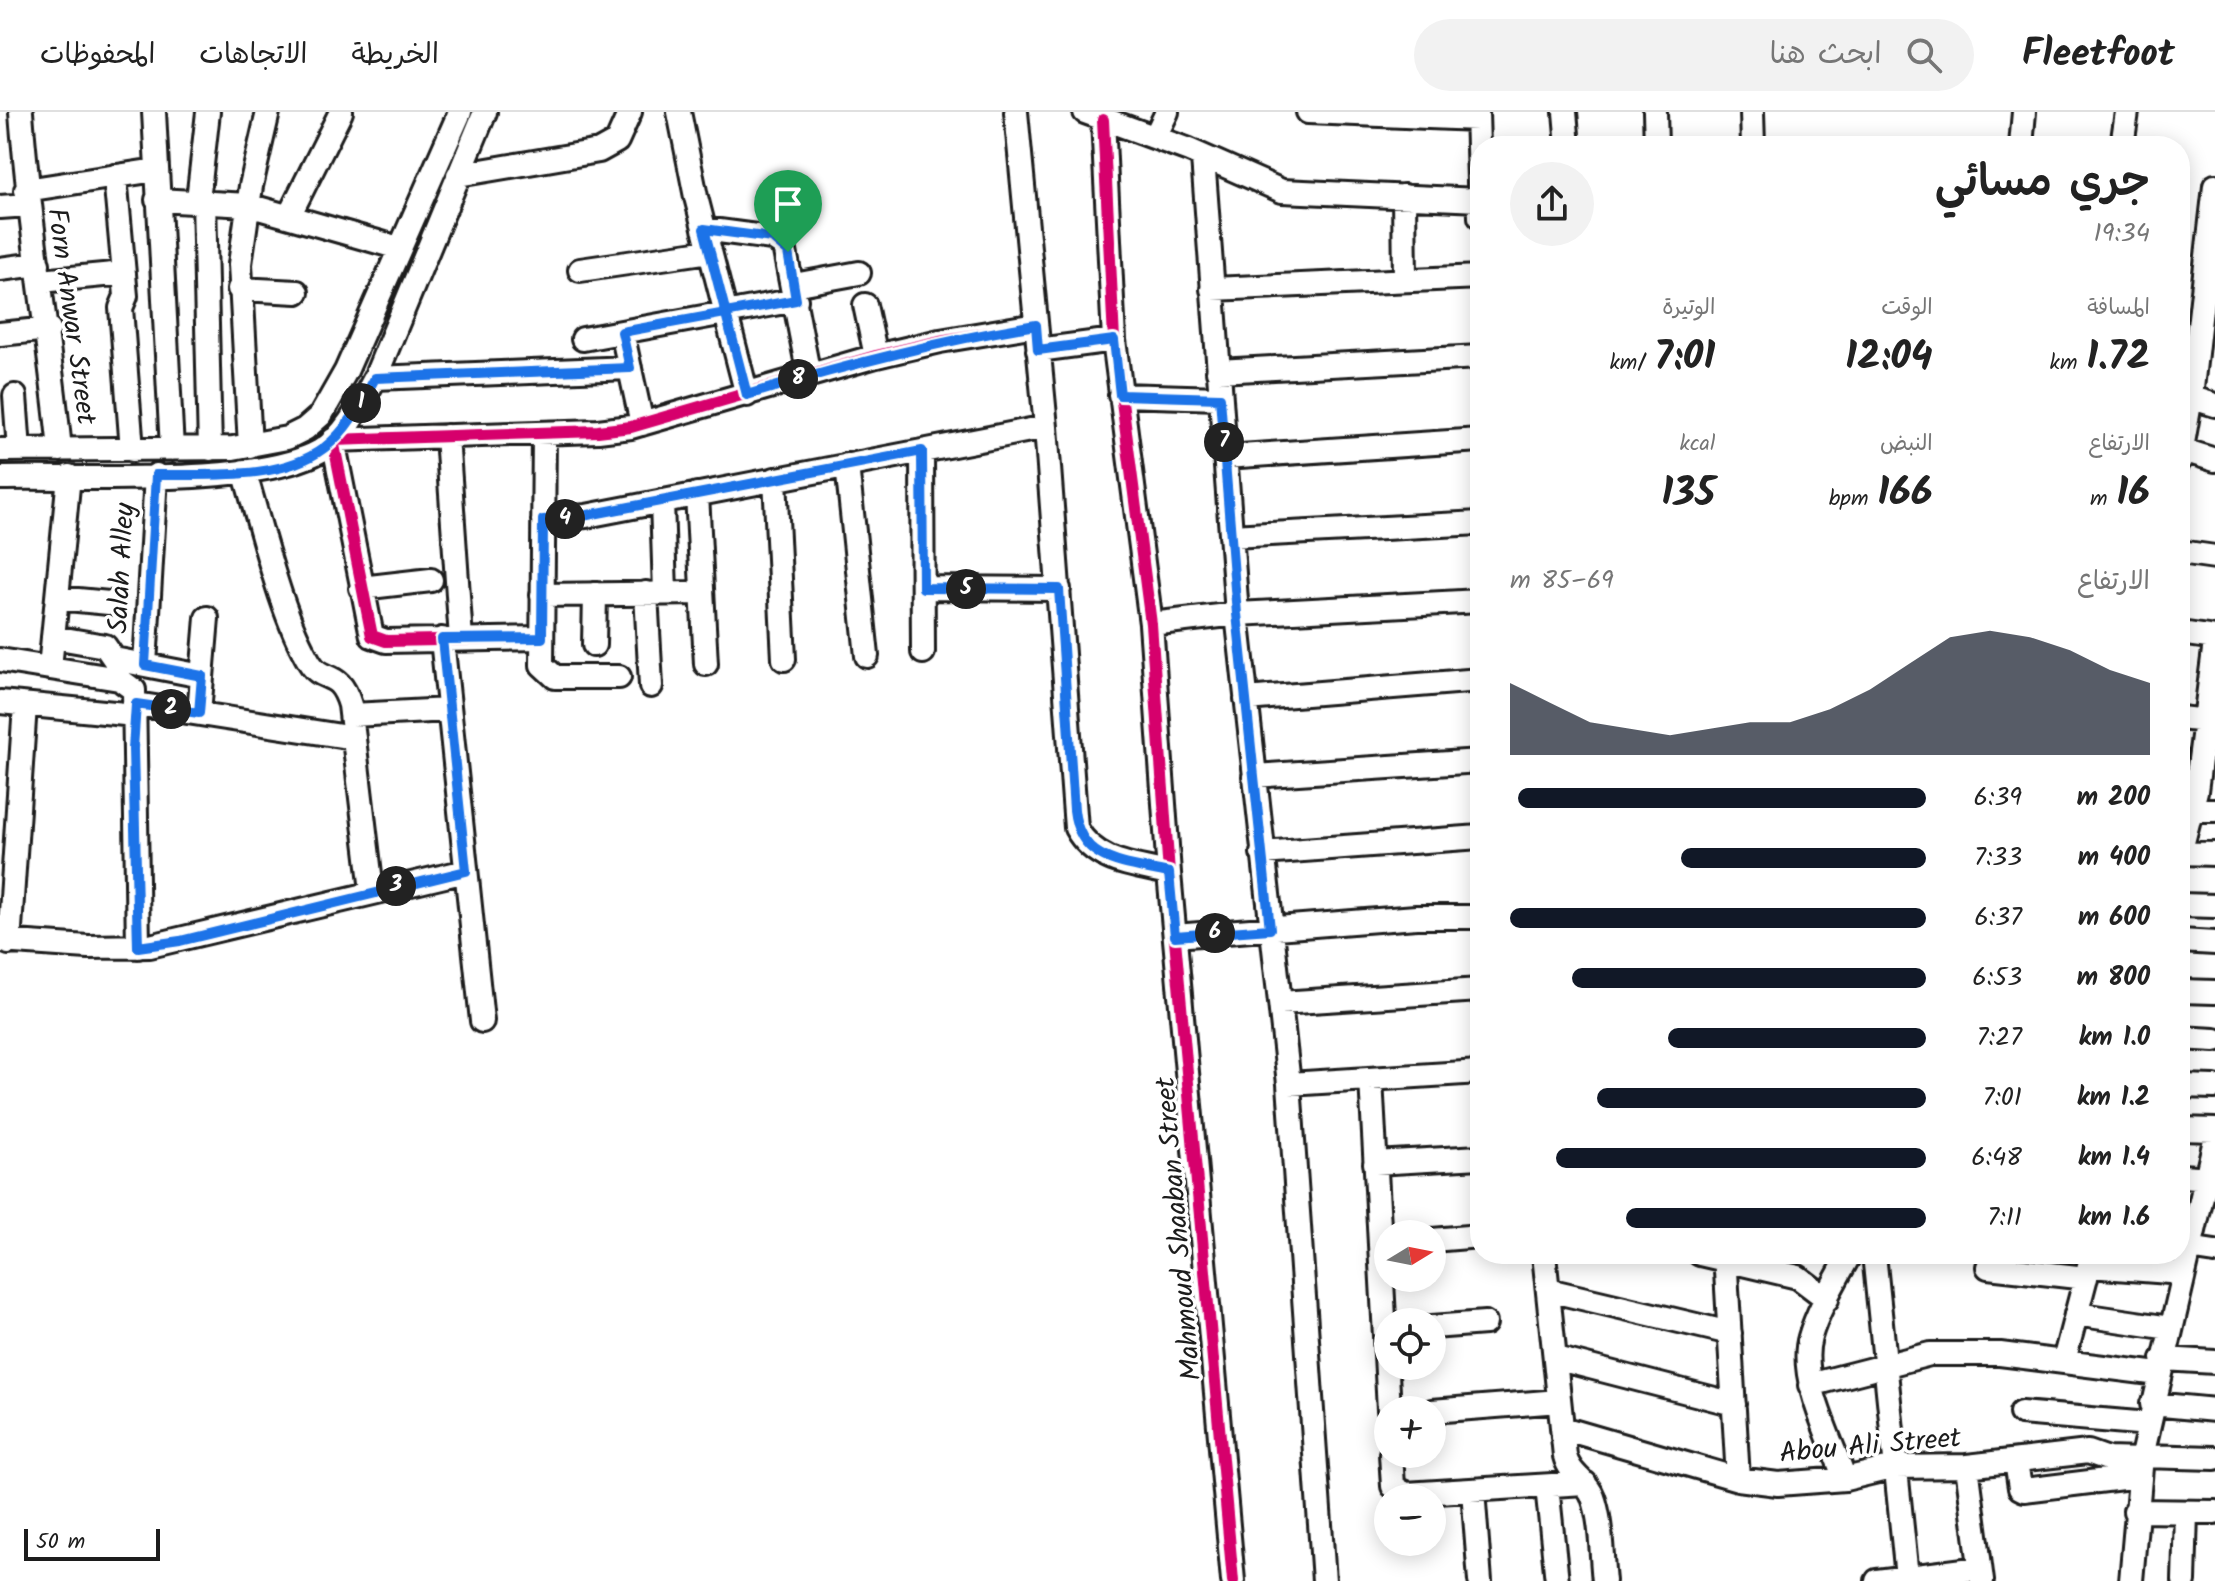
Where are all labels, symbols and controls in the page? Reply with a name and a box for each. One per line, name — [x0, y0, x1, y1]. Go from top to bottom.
search box — [1414, 19, 1974, 91]
text: Fleetfoot — [2022, 25, 2175, 85]
text: ابحث هنا — [1769, 31, 1882, 79]
text: المحفوظات — [40, 33, 155, 78]
text: الاتجاهات — [199, 33, 307, 78]
text: الخريطة — [351, 33, 439, 78]
icon: search — [1902, 33, 1946, 77]
text: جري مسائي — [1935, 148, 2150, 218]
button: share — [1510, 162, 1594, 246]
pin — [754, 170, 822, 252]
icon: arrive — [766, 182, 810, 226]
street label: Forn Anwar Street — [33, 205, 108, 429]
text: 19:34 — [2094, 213, 2150, 255]
text: الوتيرة — [1662, 291, 1715, 326]
text: الوقت — [1881, 291, 1933, 326]
text: المسافة — [2087, 291, 2150, 326]
text: 7:01 — [1654, 326, 1715, 390]
text: 12:04 — [1845, 326, 1933, 390]
text: 1.72 — [2086, 326, 2150, 390]
text: /km — [1610, 346, 1654, 381]
text: km — [2050, 346, 2086, 381]
pin: 8 — [778, 359, 818, 399]
text: 8 — [792, 361, 804, 396]
pin: 1 — [341, 383, 381, 423]
text: 1 — [358, 385, 364, 420]
pin: 7 — [1204, 422, 1244, 462]
text: 7 — [1219, 424, 1229, 459]
text: kcal — [1680, 427, 1715, 462]
text: النبض — [1880, 427, 1933, 462]
text: الارتفاع — [2088, 427, 2150, 462]
text: 135 — [1661, 462, 1715, 526]
text: 166 — [1877, 462, 1933, 526]
text: 16 — [2116, 462, 2150, 526]
text: bpm — [1829, 482, 1877, 517]
text: m — [2090, 482, 2116, 517]
pin: 4 — [545, 499, 585, 539]
street label: Salah Alley — [97, 501, 148, 635]
text: 4 — [559, 501, 571, 536]
text: 69–85 m — [1510, 560, 1614, 602]
text: الارتفاع — [2077, 561, 2150, 603]
pin: 5 — [946, 569, 986, 609]
text: 5 — [960, 571, 972, 606]
pin: 2 — [151, 689, 191, 729]
text: 2 — [165, 691, 177, 726]
text: 6:39 — [1974, 777, 2022, 819]
text: 200 m — [2077, 777, 2150, 819]
text: 7:33 — [1974, 837, 2022, 879]
text: 400 m — [2078, 837, 2150, 879]
pin: 3 — [376, 866, 416, 906]
text: 3 — [390, 868, 402, 903]
text: 6:37 — [1974, 897, 2022, 939]
text: 600 m — [2078, 897, 2150, 939]
pin: 6 — [1195, 913, 1235, 953]
text: 6 — [1209, 915, 1221, 950]
text: 6:53 — [1972, 957, 2022, 999]
text: 800 m — [2077, 957, 2150, 999]
text: 7:27 — [1977, 1017, 2022, 1059]
text: 1.0 km — [2079, 1017, 2150, 1059]
street label: Mahmoud Shaaban Street — [1144, 1074, 1215, 1383]
text: 7:01 — [1982, 1077, 2022, 1119]
text: 1.2 km — [2077, 1077, 2150, 1119]
text: 6:48 — [1971, 1137, 2022, 1179]
text: 1.4 km — [2078, 1137, 2150, 1179]
text: 7:11 — [1987, 1197, 2022, 1239]
text: 1.6 km — [2078, 1197, 2150, 1239]
north arrow — [1374, 1220, 1446, 1292]
map controls — [1374, 1220, 1446, 1556]
button: locate — [1374, 1308, 1446, 1380]
button: + — [1374, 1396, 1446, 1468]
street label: Abou Ali Street — [1778, 1416, 1964, 1477]
button: − — [1374, 1484, 1446, 1556]
scale bar — [24, 1525, 160, 1561]
text: 50 m — [36, 1525, 85, 1560]

